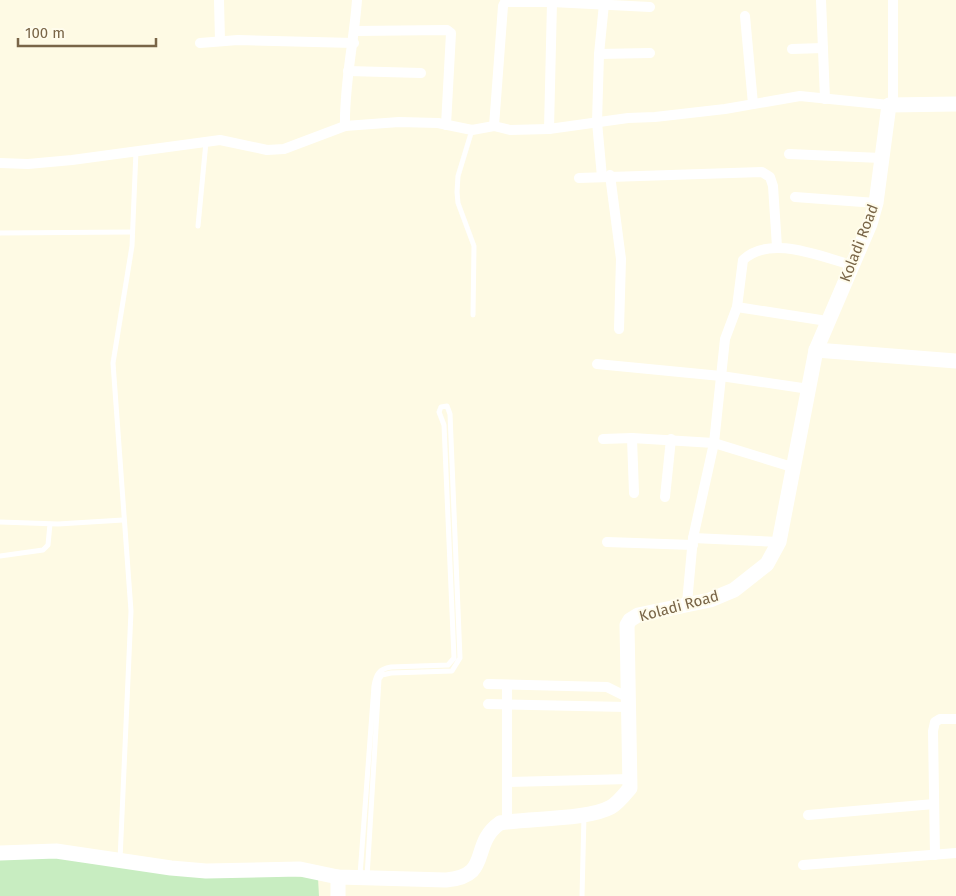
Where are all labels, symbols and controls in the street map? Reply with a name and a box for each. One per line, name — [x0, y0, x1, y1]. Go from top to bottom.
scale bar — [18, 15, 155, 47]
text: 100 m — [25, 24, 65, 42]
street label: Koladi Road — [836, 202, 882, 284]
street label: Koladi Road — [637, 587, 721, 625]

